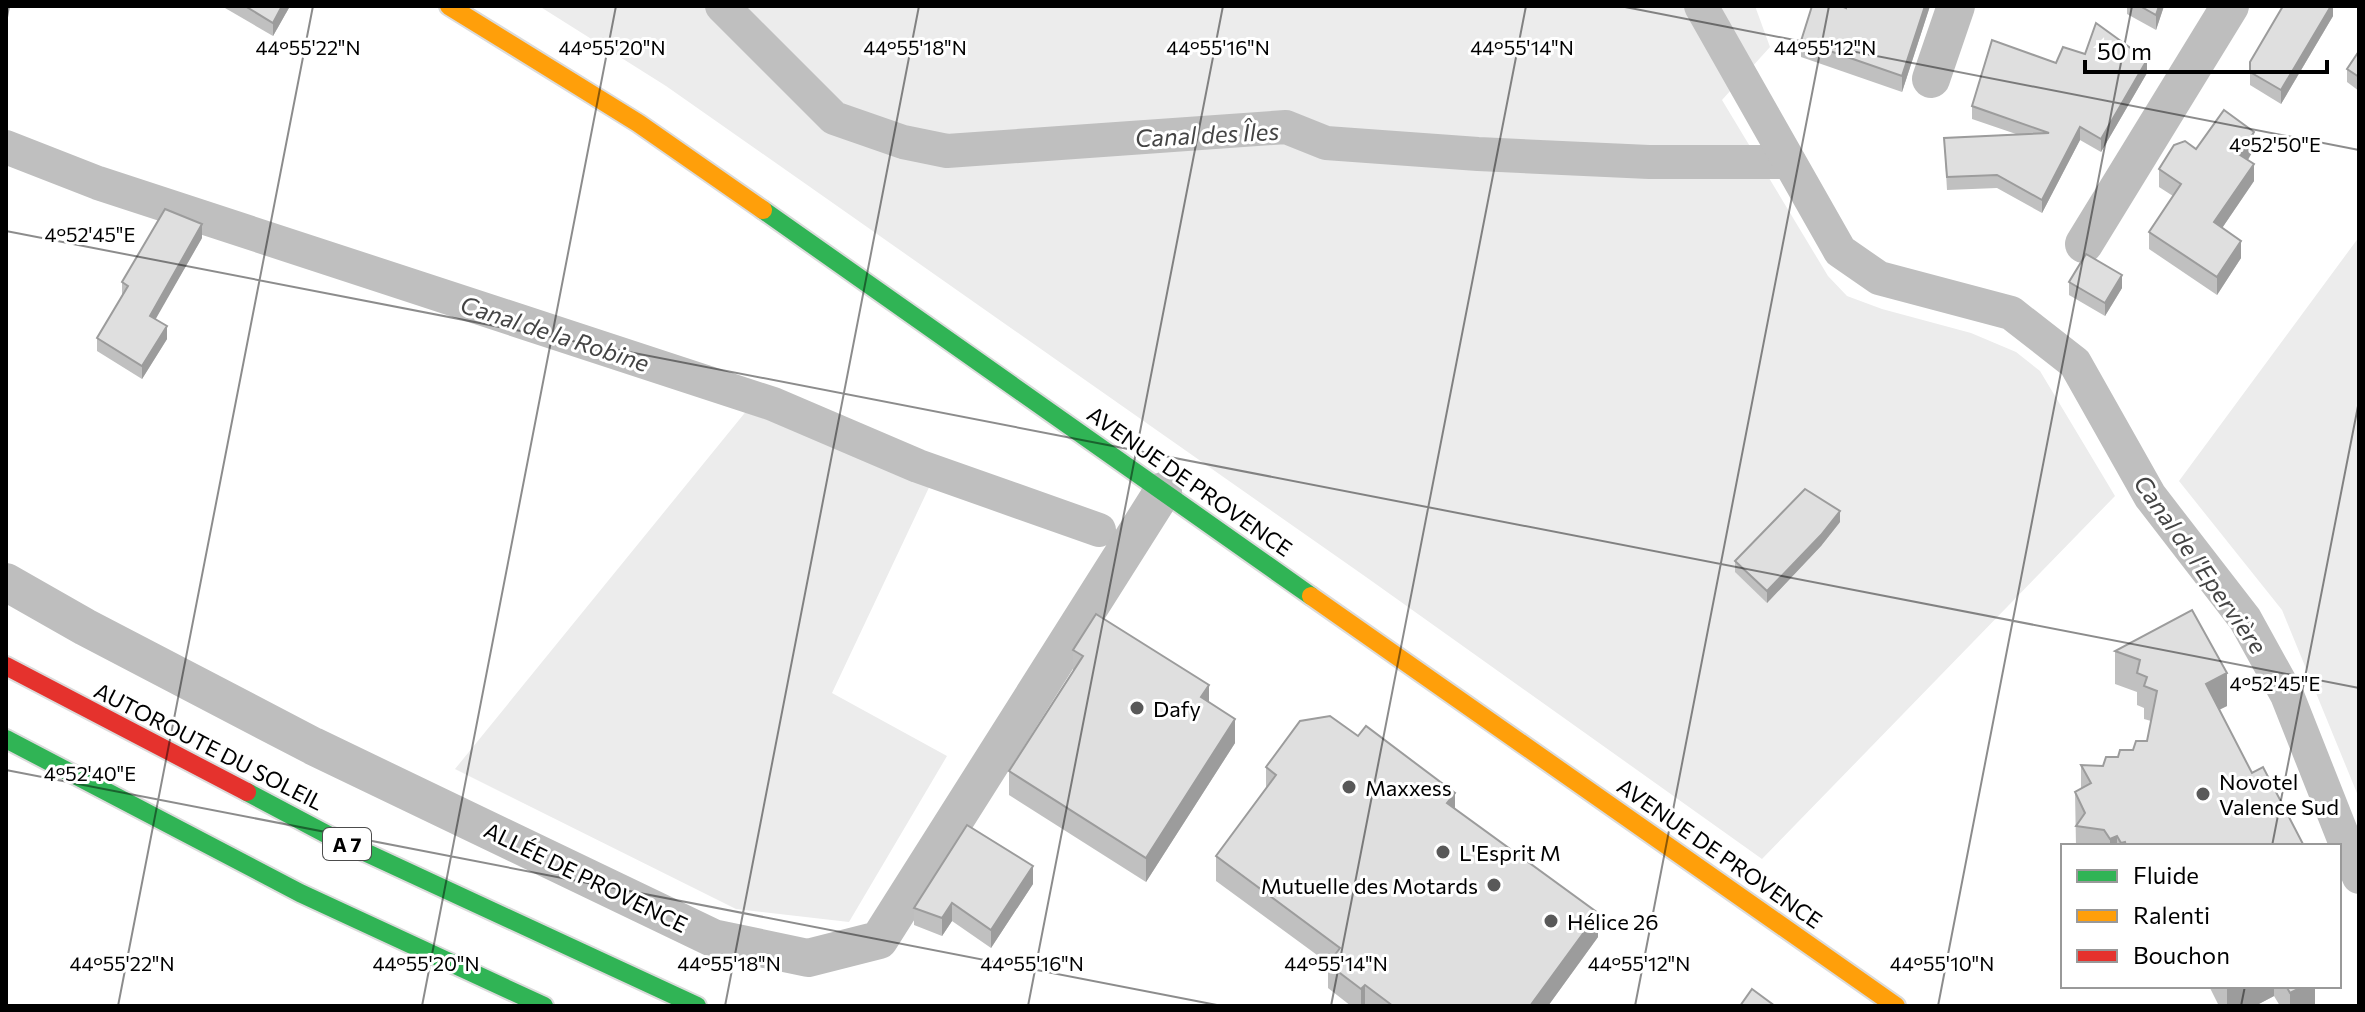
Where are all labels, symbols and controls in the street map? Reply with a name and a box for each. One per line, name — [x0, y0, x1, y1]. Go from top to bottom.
scale bar — [2085, 24, 2327, 74]
text: 44°55'22"N — [255, 35, 361, 59]
text: 44°55'20"N — [559, 35, 666, 59]
text: 44°55'18"N — [863, 35, 967, 59]
text: 44°55'16"N — [1166, 35, 1270, 59]
text: 44°55'14"N — [1470, 35, 1574, 59]
text: 44°55'12"N — [1774, 35, 1876, 59]
text: 50 m — [2097, 36, 2152, 65]
water label: Canal des Îles — [1134, 116, 1280, 152]
text: 4°52'50"E — [2229, 132, 2321, 156]
text: 4°52'45"E — [45, 222, 135, 246]
water label: Canal de la Robine — [457, 289, 653, 377]
street label: AVENUE DE PROVENCE — [1082, 400, 1298, 562]
water label: Canal de l'Epervière — [2128, 469, 2274, 659]
text: 4°52'45"E — [2230, 671, 2320, 695]
street label: AUTOROUTE DU SOLEIL — [90, 676, 328, 816]
place label: Dafy — [1153, 695, 1201, 722]
marker: Dafy — [1128, 699, 1146, 717]
text: 4°52'40"E — [44, 761, 136, 785]
place label: Novotel Valence Sud — [2219, 768, 2339, 820]
street label: AVENUE DE PROVENCE — [1612, 772, 1828, 934]
place label: Maxxess — [1365, 774, 1452, 801]
marker: Maxxess — [1340, 778, 1358, 796]
marker: Novotel Valence Sud — [2194, 785, 2212, 803]
street label: ALLÉE DE PROVENCE — [480, 816, 692, 938]
road number: A 7 — [323, 828, 371, 860]
place label: L'Esprit M — [1459, 839, 1561, 866]
marker: L'Esprit M — [1434, 843, 1452, 861]
legend — [2061, 844, 2341, 988]
text: Fluide — [2133, 860, 2199, 889]
place label: Mutuelle des Motards — [1261, 872, 1478, 899]
marker: Mutuelle des Motards — [1485, 876, 1503, 894]
text: Ralenti — [2133, 900, 2210, 929]
place label: Hélice 26 — [1567, 908, 1659, 935]
marker: Hélice 26 — [1542, 912, 1560, 930]
text: Bouchon — [2133, 940, 2230, 969]
text: 44°55'22"N — [69, 951, 175, 975]
text: 44°55'20"N — [373, 951, 480, 975]
text: 44°55'18"N — [677, 951, 781, 975]
text: 44°55'16"N — [980, 951, 1084, 975]
text: 44°55'14"N — [1284, 951, 1388, 975]
text: 44°55'12"N — [1588, 951, 1690, 975]
text: 44°55'10"N — [1890, 951, 1994, 975]

